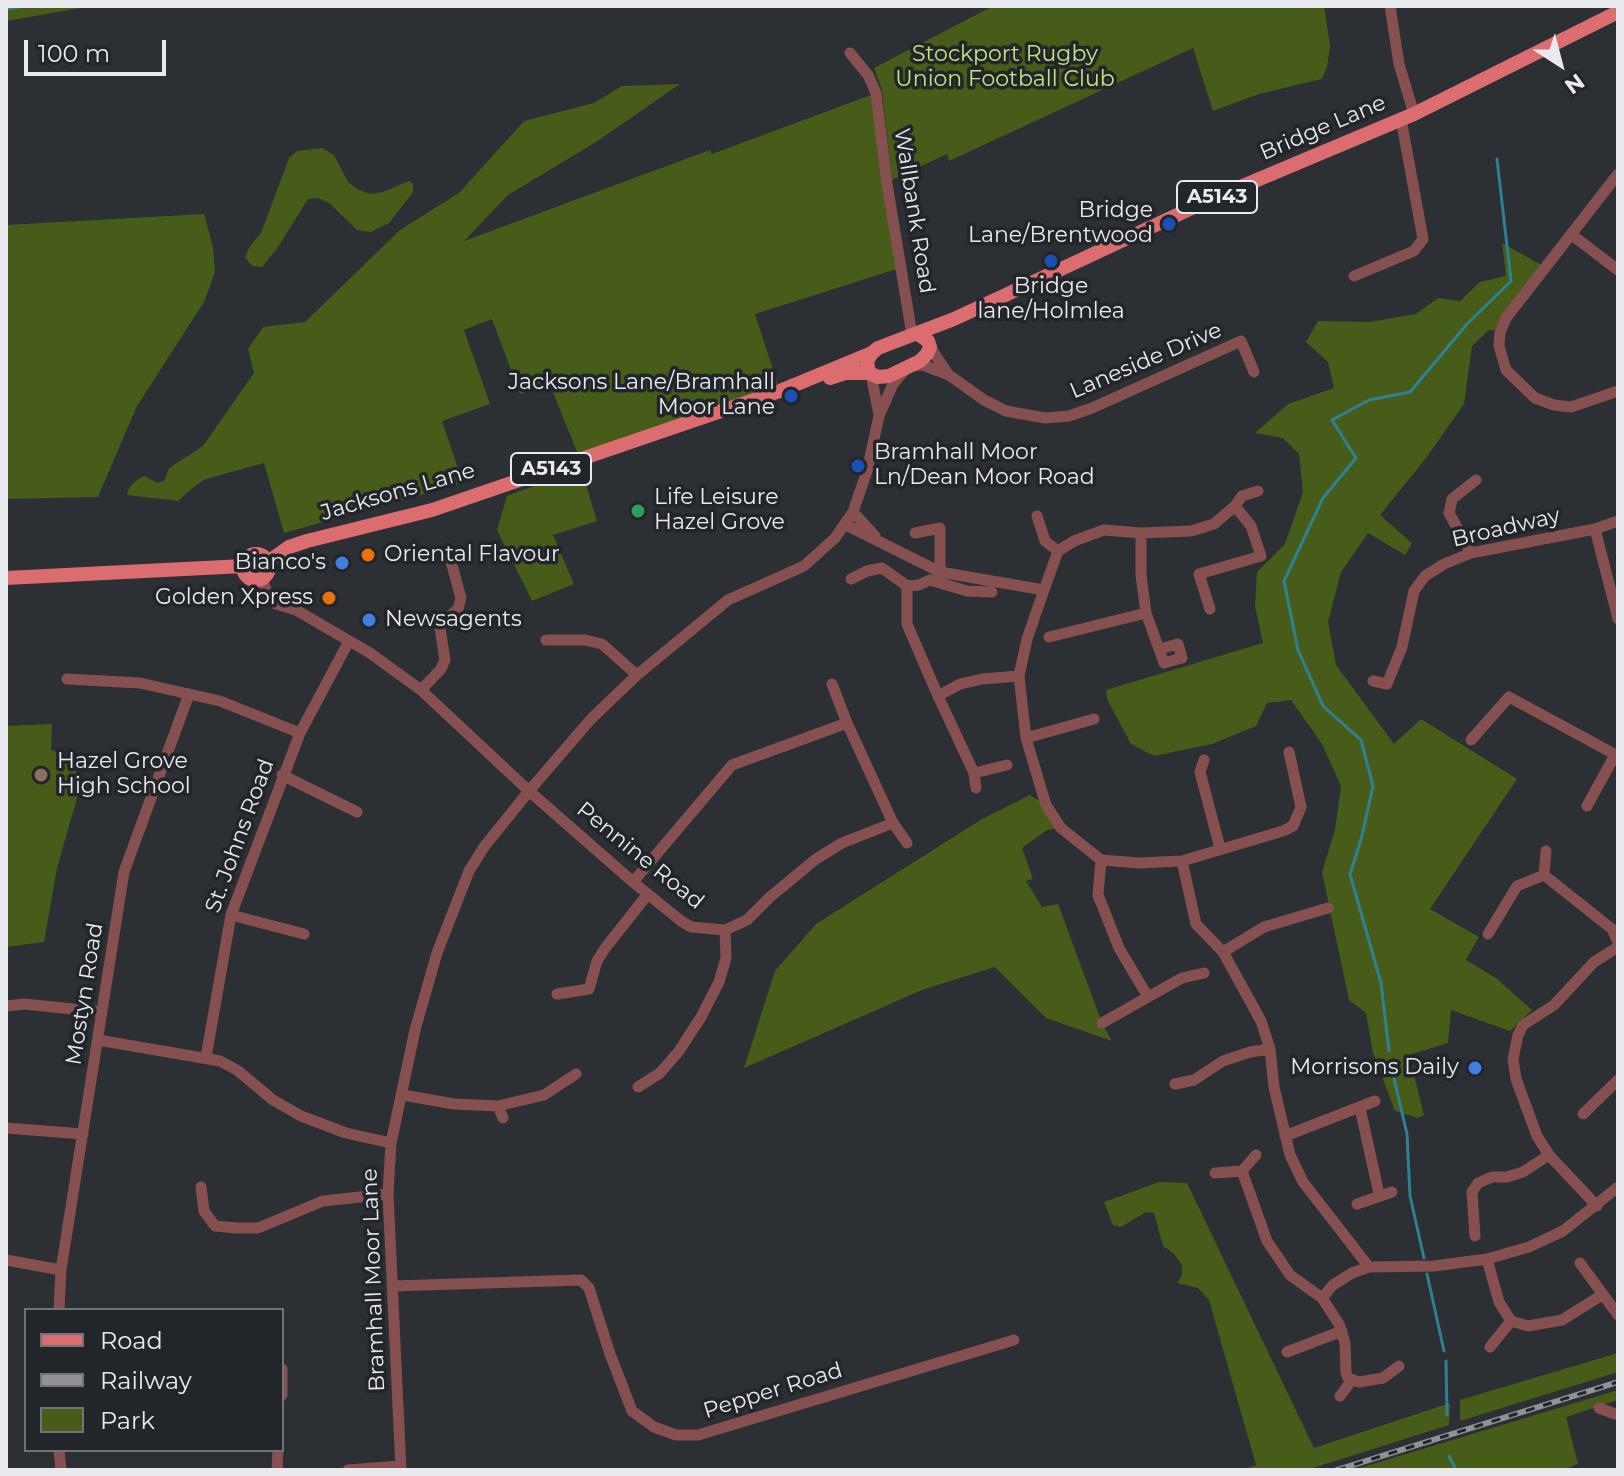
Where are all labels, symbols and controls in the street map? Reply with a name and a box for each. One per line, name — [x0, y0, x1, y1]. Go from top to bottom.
scale bar — [28, 24, 170, 74]
north arrow — [1520, 24, 1600, 104]
text: 100 m — [38, 39, 110, 68]
park label: Stockport Rugby Union Football Club — [895, 42, 1115, 94]
text: N — [1559, 68, 1590, 100]
street label: Bridge Lane — [1256, 90, 1390, 166]
street label: Wallbank Road — [888, 126, 940, 296]
road number: A5143 — [1177, 181, 1257, 213]
place label: Bridge Lane/Brentwood — [968, 198, 1153, 250]
marker: Bridge Lane/Brentwood — [1160, 215, 1178, 233]
marker: Bridge lane/Holmlea — [1042, 252, 1060, 270]
place label: Bridge lane/Holmlea — [977, 274, 1125, 326]
street label: Laneside Drive — [1066, 317, 1226, 405]
place label: Jacksons Lane/Bramhall Moor Lane — [508, 370, 775, 422]
marker: Jacksons Lane/Bramhall Moor Lane — [782, 387, 800, 405]
place label: Bramhall Moor Ln/Dean Moor Road — [874, 440, 1095, 492]
road number: A5143 — [511, 453, 591, 485]
street label: Jacksons Lane — [318, 457, 478, 527]
marker: Bramhall Moor Ln/Dean Moor Road — [849, 457, 867, 475]
place label: Life Leisure Hazel Grove — [654, 485, 785, 536]
marker: Life Leisure Hazel Grove — [629, 502, 647, 520]
street label: Broadway — [1449, 503, 1563, 553]
place label: Oriental Flavour — [384, 542, 560, 568]
marker: Oriental Flavour — [359, 546, 377, 564]
place label: Bianco's — [235, 550, 326, 576]
marker: Bianco's — [333, 554, 351, 572]
place label: Golden Xpress — [155, 585, 313, 611]
marker: Golden Xpress — [320, 589, 338, 607]
place label: Newsagents — [385, 607, 522, 633]
marker: Newsagents — [360, 611, 378, 629]
place label: Hazel Grove High School — [57, 749, 191, 800]
street label: St. Johns Road — [200, 756, 280, 916]
marker: Hazel Grove High School — [32, 766, 50, 784]
street label: Pennine Road — [571, 797, 709, 915]
street label: Mostyn Road — [61, 921, 109, 1067]
place label: Morrisons Daily — [1290, 1055, 1459, 1081]
marker: Morrisons Daily — [1466, 1059, 1484, 1077]
street label: Bramhall Moor Lane — [357, 1168, 391, 1392]
legend — [24, 1308, 284, 1452]
text: Road — [100, 1326, 163, 1355]
street label: Pepper Road — [700, 1357, 846, 1425]
text: Railway — [100, 1366, 192, 1395]
text: Park — [100, 1406, 155, 1435]

